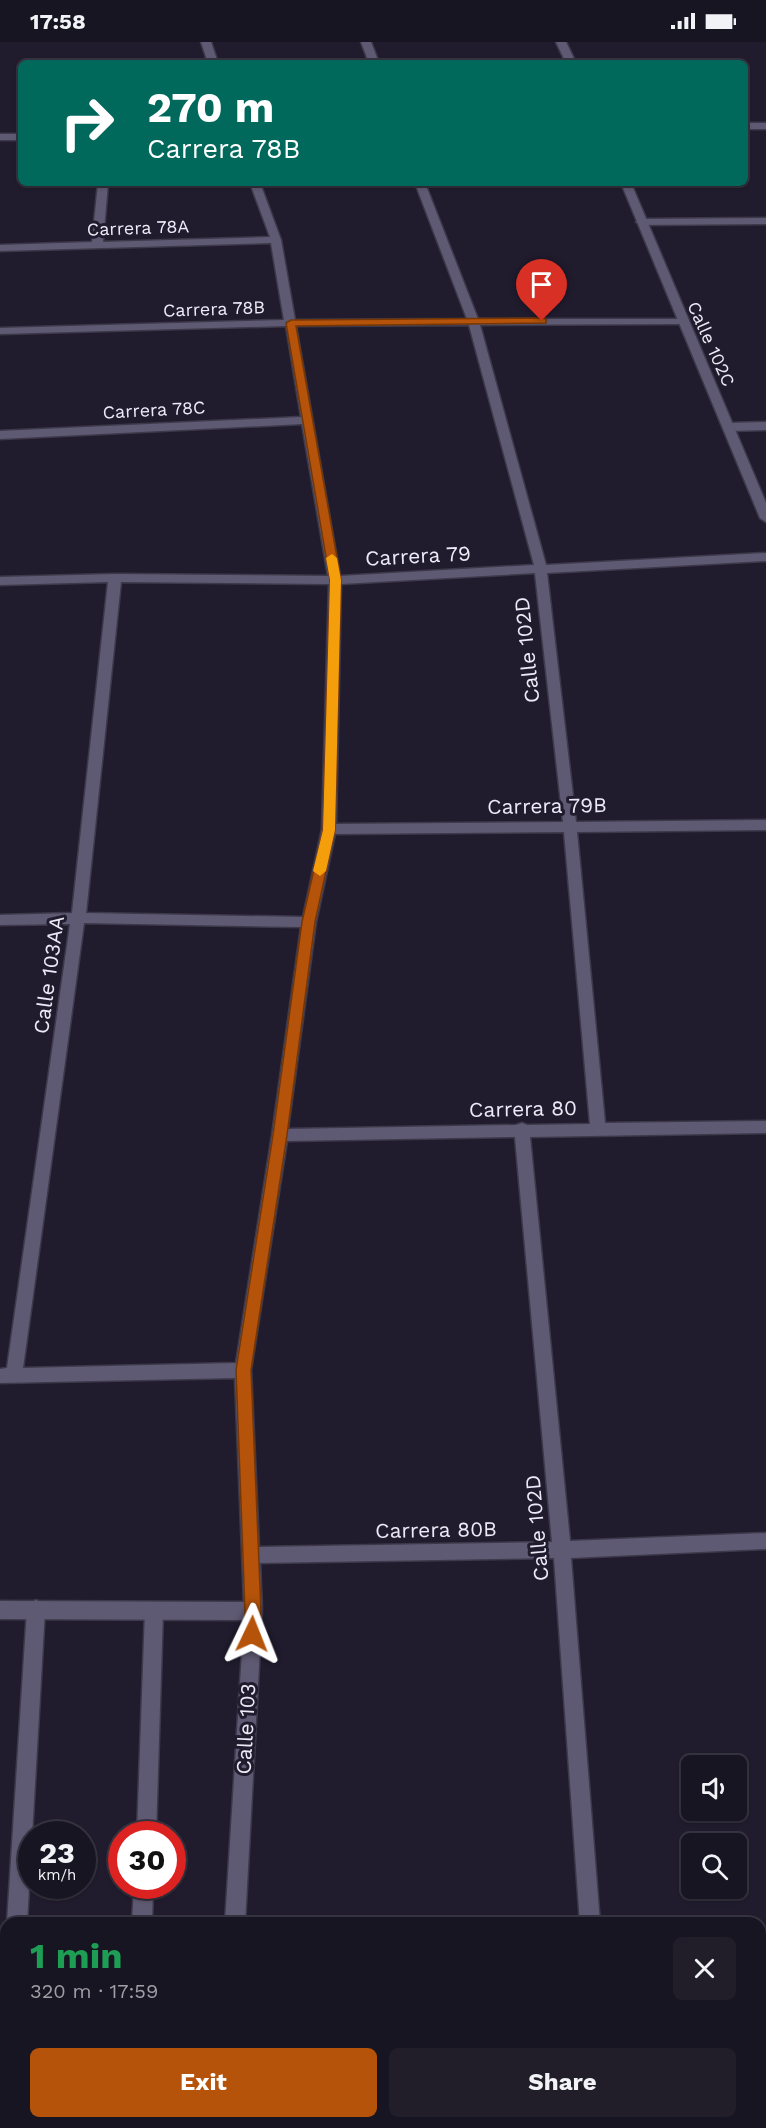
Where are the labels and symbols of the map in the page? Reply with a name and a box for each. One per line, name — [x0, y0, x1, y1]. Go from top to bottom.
street label: Carrera 78A — [86, 215, 190, 240]
pin — [516, 259, 567, 321]
street label: Carrera 78B — [163, 296, 265, 321]
street label: Calle 102C — [683, 298, 740, 390]
street label: Carrera 78C — [102, 396, 206, 423]
street label: Carrera 79 — [364, 540, 472, 571]
street label: Calle 102D — [508, 596, 545, 704]
street label: Carrera 79B — [487, 792, 607, 819]
street label: Calle 103AA — [28, 914, 69, 1035]
street label: Carrera 80 — [469, 1095, 577, 1122]
street label: Calle 102D — [519, 1474, 554, 1582]
street label: Carrera 80B — [375, 1516, 497, 1543]
position arrow — [220, 1602, 284, 1666]
street label: Calle 103 — [231, 1683, 260, 1775]
speed limit sign: 30 — [108, 1821, 186, 1899]

